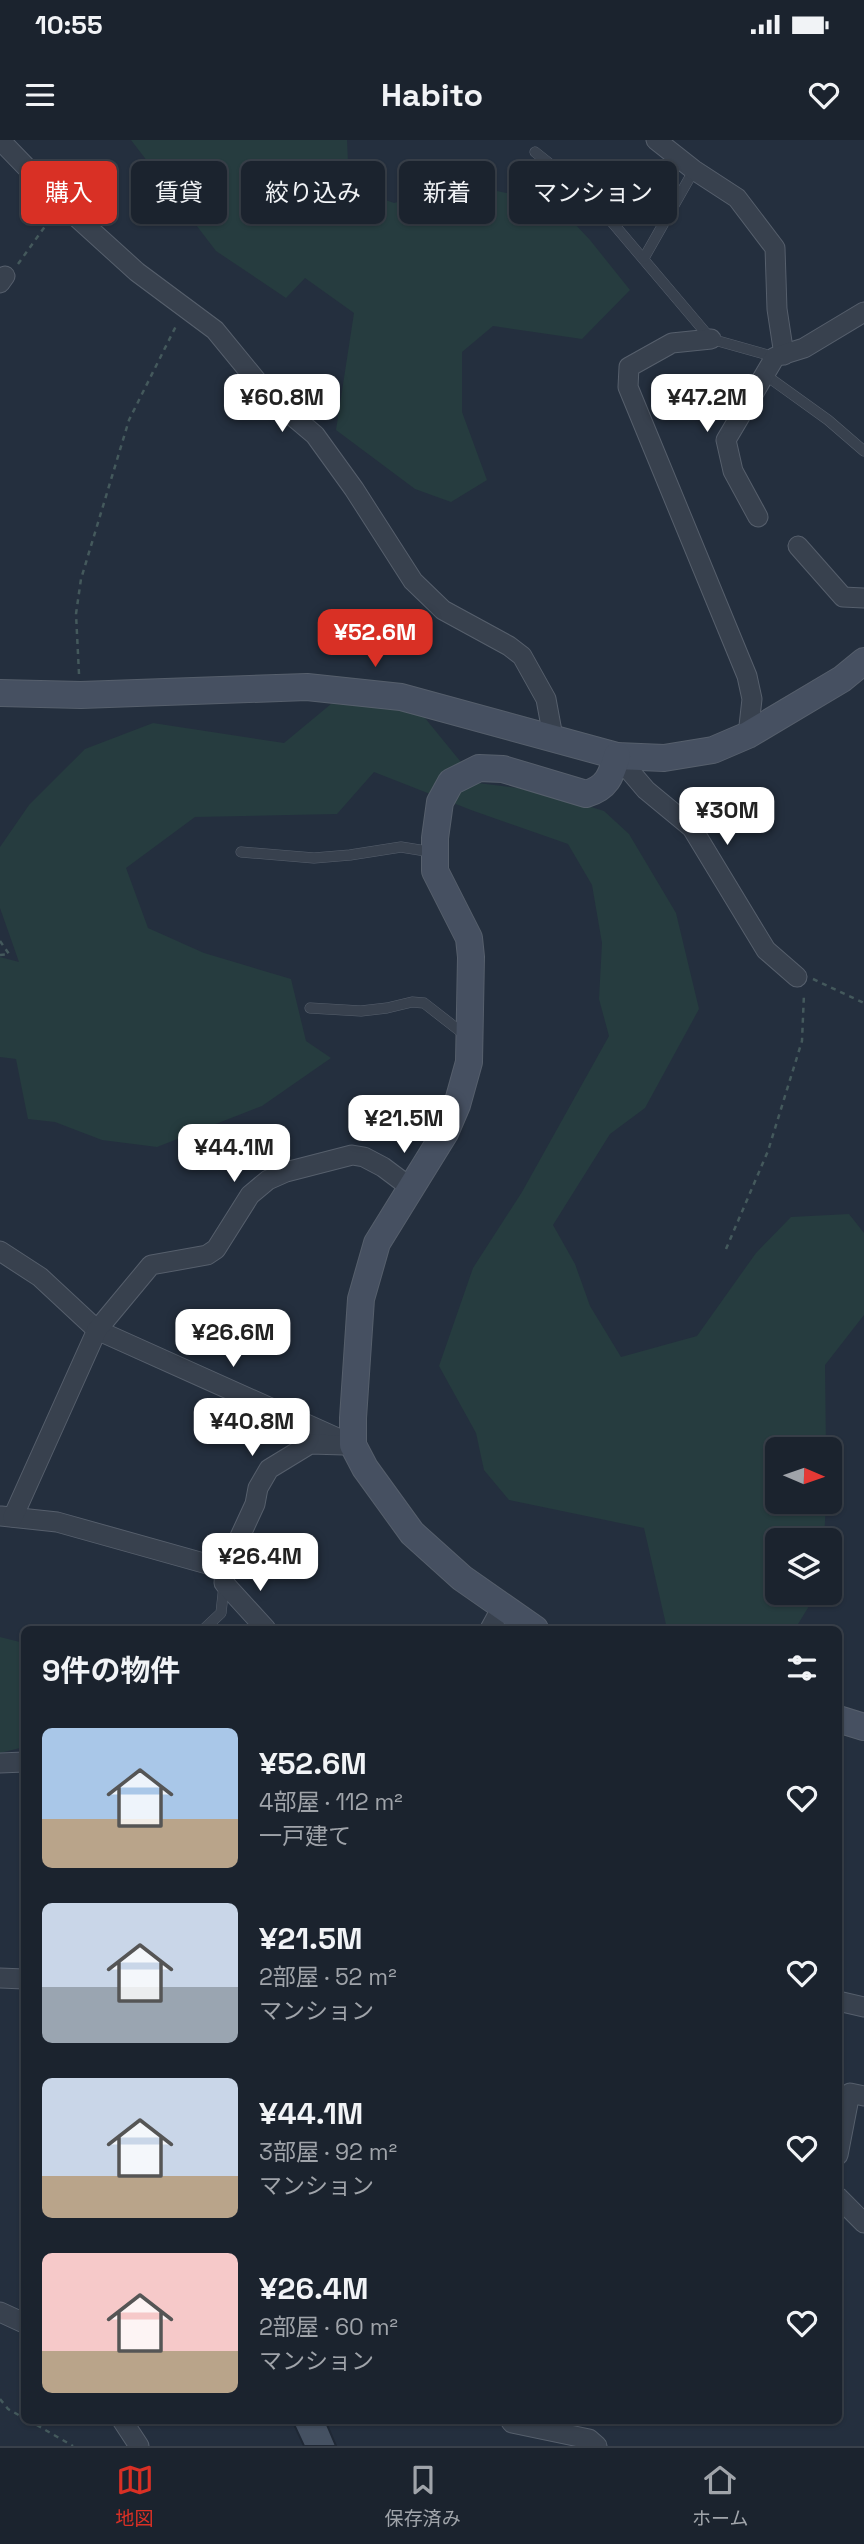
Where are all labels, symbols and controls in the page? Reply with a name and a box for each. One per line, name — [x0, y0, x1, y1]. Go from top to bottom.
text: 10:55 — [35, 8, 103, 42]
text: Habito — [381, 75, 483, 115]
icon: menu — [21, 76, 59, 114]
icon: heart — [805, 76, 843, 114]
chip: 購入 — [21, 161, 117, 224]
chip: 賃貸 — [131, 161, 227, 224]
chip: 絞り込み — [241, 161, 385, 224]
chip: 新着 — [399, 161, 495, 224]
chip: マンション — [509, 161, 677, 224]
pin: ¥60.8M — [225, 374, 339, 434]
pin: ¥47.2M — [650, 374, 764, 434]
text: ¥60.8M — [240, 382, 324, 412]
text: ¥47.2M — [667, 382, 747, 412]
pin: ¥52.6M — [318, 610, 432, 669]
text: ¥52.6M — [334, 617, 416, 647]
pin: ¥30M — [686, 788, 768, 847]
text: ¥30M — [695, 795, 759, 825]
pin: ¥21.5M — [347, 1096, 461, 1155]
text: ¥21.5M — [364, 1103, 444, 1133]
pin: ¥44.1M — [177, 1124, 291, 1184]
text: ¥44.1M — [194, 1132, 274, 1162]
pin: ¥26.6M — [176, 1310, 290, 1369]
text: ¥26.6M — [191, 1317, 275, 1347]
pin: ¥40.8M — [195, 1398, 309, 1458]
text: ¥40.8M — [210, 1406, 294, 1436]
north arrow — [765, 1437, 842, 1514]
map controls — [765, 1437, 842, 1605]
button: layers — [765, 1528, 842, 1605]
pin: ¥26.4M — [203, 1534, 317, 1593]
text: ¥26.4M — [218, 1541, 302, 1571]
icon: filters — [783, 1649, 821, 1687]
text: 9件の物件 — [42, 1651, 181, 1690]
text: ¥52.6M — [259, 1744, 367, 1783]
icon: home — [98, 1756, 182, 1840]
icon: heart — [783, 1779, 821, 1817]
text: 4部屋 · 112 m² — [259, 1787, 403, 1817]
text: 一戸建て — [259, 1821, 351, 1851]
text: ¥21.5M — [259, 1919, 362, 1958]
icon: home — [98, 1931, 182, 2015]
icon: heart — [783, 1954, 821, 1992]
text: 2部屋 · 52 m² — [259, 1962, 397, 1992]
text: マンション — [259, 1996, 374, 2026]
text: ¥44.1M — [259, 2094, 363, 2133]
icon: home — [98, 2106, 182, 2190]
icon: heart — [783, 2129, 821, 2167]
text: 3部屋 · 92 m² — [259, 2137, 397, 2167]
text: マンション — [259, 2171, 374, 2201]
text: ¥26.4M — [259, 2269, 368, 2308]
icon: home — [98, 2281, 182, 2365]
icon: heart — [783, 2304, 821, 2342]
text: 2部屋 · 60 m² — [259, 2312, 398, 2342]
text: マンション — [259, 2346, 374, 2376]
tab: 地図 — [116, 2461, 154, 2531]
tab: 保存済み — [385, 2461, 461, 2531]
tab: ホーム — [692, 2461, 748, 2531]

